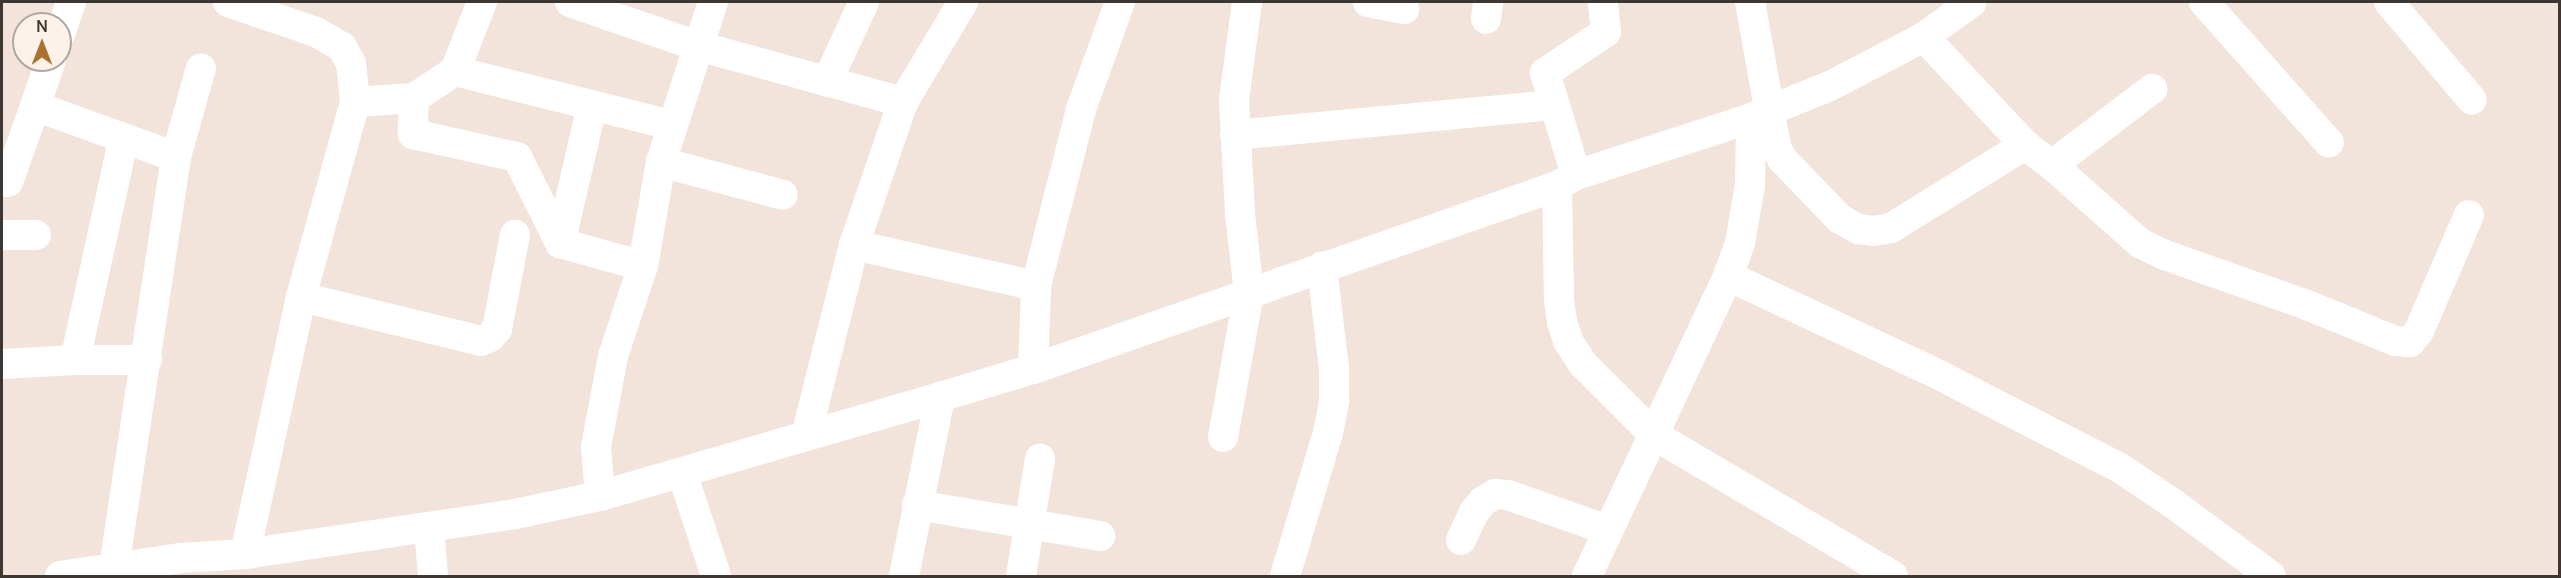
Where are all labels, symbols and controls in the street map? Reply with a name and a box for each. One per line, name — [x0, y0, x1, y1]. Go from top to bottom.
north arrow — [12, 12, 72, 72]
text: N — [36, 15, 48, 37]

